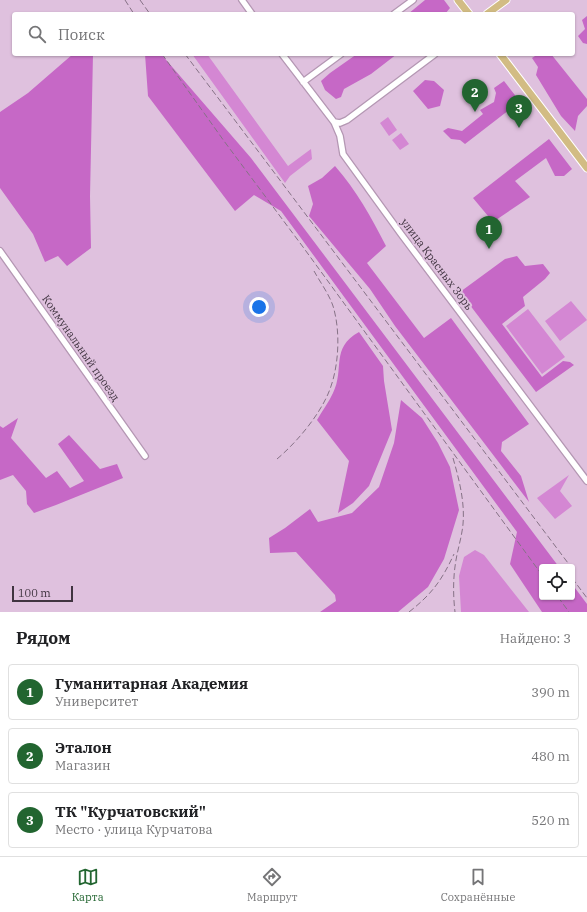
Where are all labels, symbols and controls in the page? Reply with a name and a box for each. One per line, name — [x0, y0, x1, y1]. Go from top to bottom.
search box — [12, 12, 575, 56]
icon: search — [26, 23, 48, 45]
text: Поиск — [58, 25, 105, 44]
pin: 2 — [462, 79, 488, 112]
pin: 3 — [506, 95, 532, 128]
street label: улица Красных Зорь — [398, 215, 476, 313]
pin: 1 — [476, 216, 502, 249]
street label: Коммунальный проезд — [39, 292, 123, 404]
your location — [249, 297, 269, 317]
map controls — [539, 564, 575, 600]
button: locate — [539, 564, 575, 600]
scale bar — [12, 584, 73, 603]
text: 100 m — [18, 586, 51, 600]
text: Рядом — [16, 627, 71, 649]
text: Найдено: 3 — [500, 630, 571, 647]
text: Гуманитарная Академия — [55, 674, 248, 693]
text: 1 — [26, 684, 34, 701]
text: 390 m — [531, 684, 570, 701]
text: Университет — [55, 693, 138, 710]
text: Эталон — [55, 738, 112, 757]
text: 2 — [26, 748, 34, 765]
text: 480 m — [531, 748, 570, 765]
text: Магазин — [55, 757, 111, 774]
text: ТК "Курчатовский" — [55, 802, 206, 821]
text: 3 — [26, 812, 34, 829]
text: 520 m — [531, 812, 570, 829]
text: Место · улица Курчатова — [55, 821, 213, 838]
tab: Карта — [72, 866, 104, 904]
tab: Маршрут — [247, 866, 297, 904]
tab: Сохранённые — [441, 866, 515, 904]

